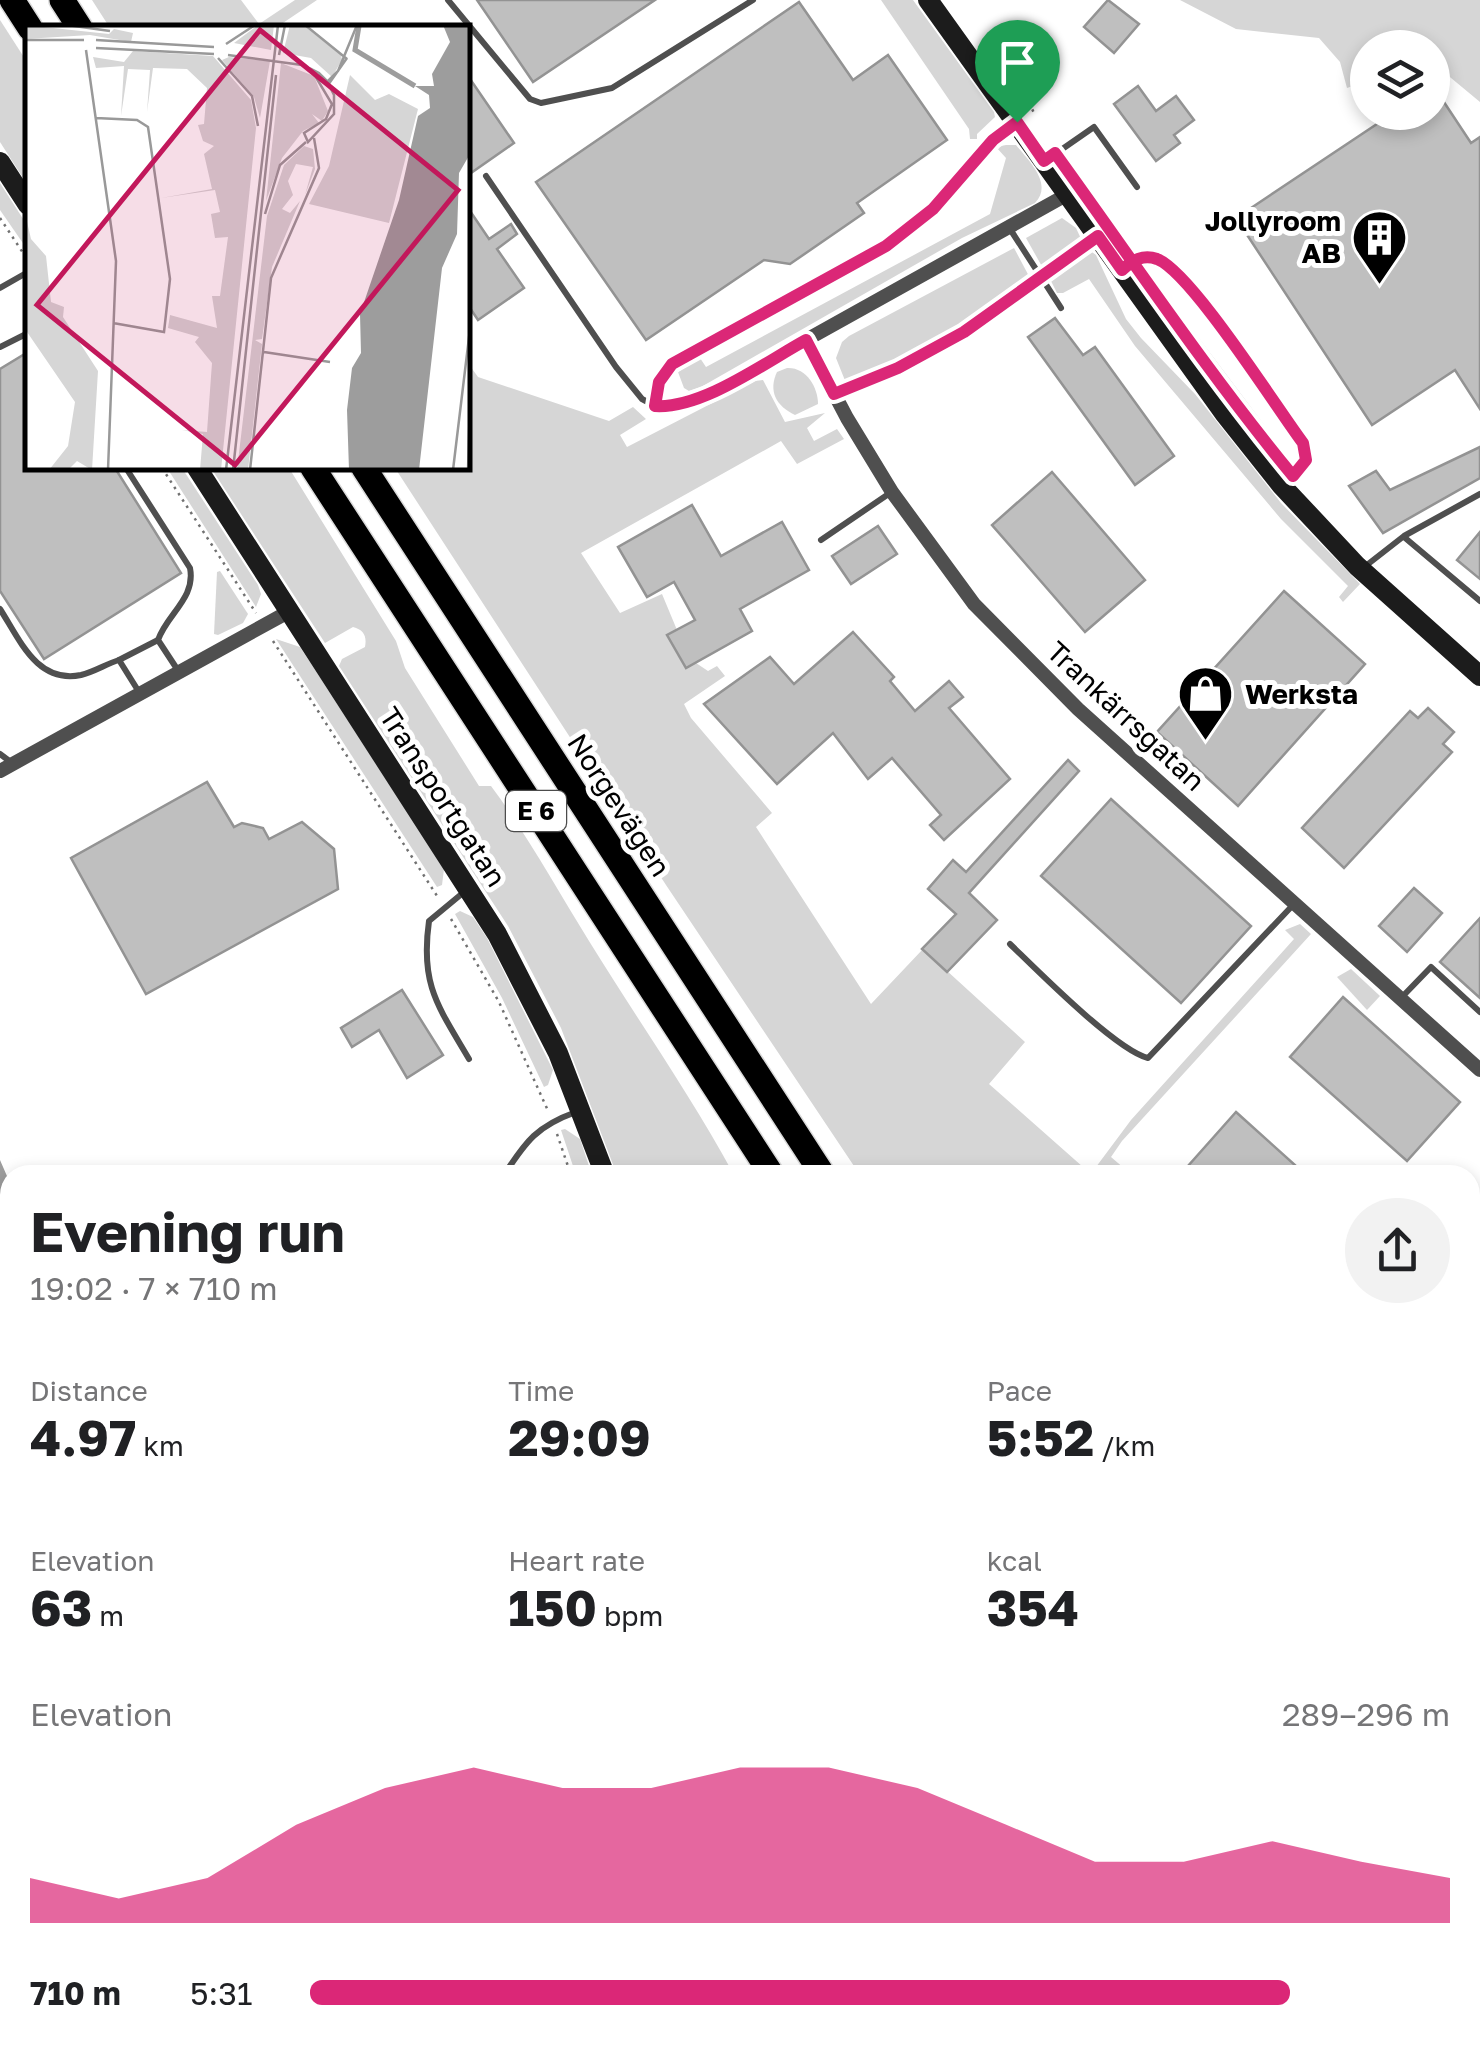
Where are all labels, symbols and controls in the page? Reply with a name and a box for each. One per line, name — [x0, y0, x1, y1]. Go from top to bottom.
pin — [975, 20, 1060, 123]
inset map — [25, 25, 470, 470]
map controls — [1350, 30, 1450, 130]
button: layers — [1350, 30, 1450, 130]
icon: arrive — [990, 35, 1045, 90]
place label: Jollyroom AB — [1205, 204, 1341, 269]
building icon: Jollyroom AB — [1350, 207, 1410, 286]
street label: Trankärrsgatan — [1041, 634, 1212, 797]
shop icon: Werksta — [1176, 664, 1236, 743]
place label: Werksta — [1245, 677, 1358, 710]
street label: Transportgatan — [373, 701, 514, 893]
street label: Norgevägen — [561, 727, 678, 882]
road number: E 6 — [506, 791, 566, 831]
text: Evening run — [30, 1198, 345, 1264]
button: share — [1345, 1198, 1450, 1303]
text: 19:02 · 7 × 710 m — [30, 1269, 278, 1307]
text: Distance — [30, 1374, 148, 1407]
text: Time — [508, 1374, 574, 1407]
text: Pace — [987, 1374, 1052, 1407]
text: 4.97 — [30, 1407, 136, 1467]
text: 29:09 — [508, 1407, 651, 1467]
text: 5:52 — [987, 1407, 1094, 1467]
text: km — [136, 1429, 184, 1462]
text: /km — [1094, 1429, 1155, 1462]
text: Elevation — [30, 1544, 155, 1577]
text: Heart rate — [508, 1544, 645, 1577]
text: kcal — [987, 1544, 1042, 1577]
text: 63 — [30, 1577, 92, 1637]
text: 150 — [508, 1577, 597, 1637]
text: 354 — [987, 1577, 1079, 1637]
text: m — [92, 1599, 124, 1632]
text: bpm — [597, 1599, 663, 1632]
text: Elevation — [30, 1695, 172, 1733]
text: 289–296 m — [1282, 1695, 1450, 1733]
text: 710 m — [30, 1974, 121, 2012]
text: 5:31 — [190, 1974, 252, 2012]

